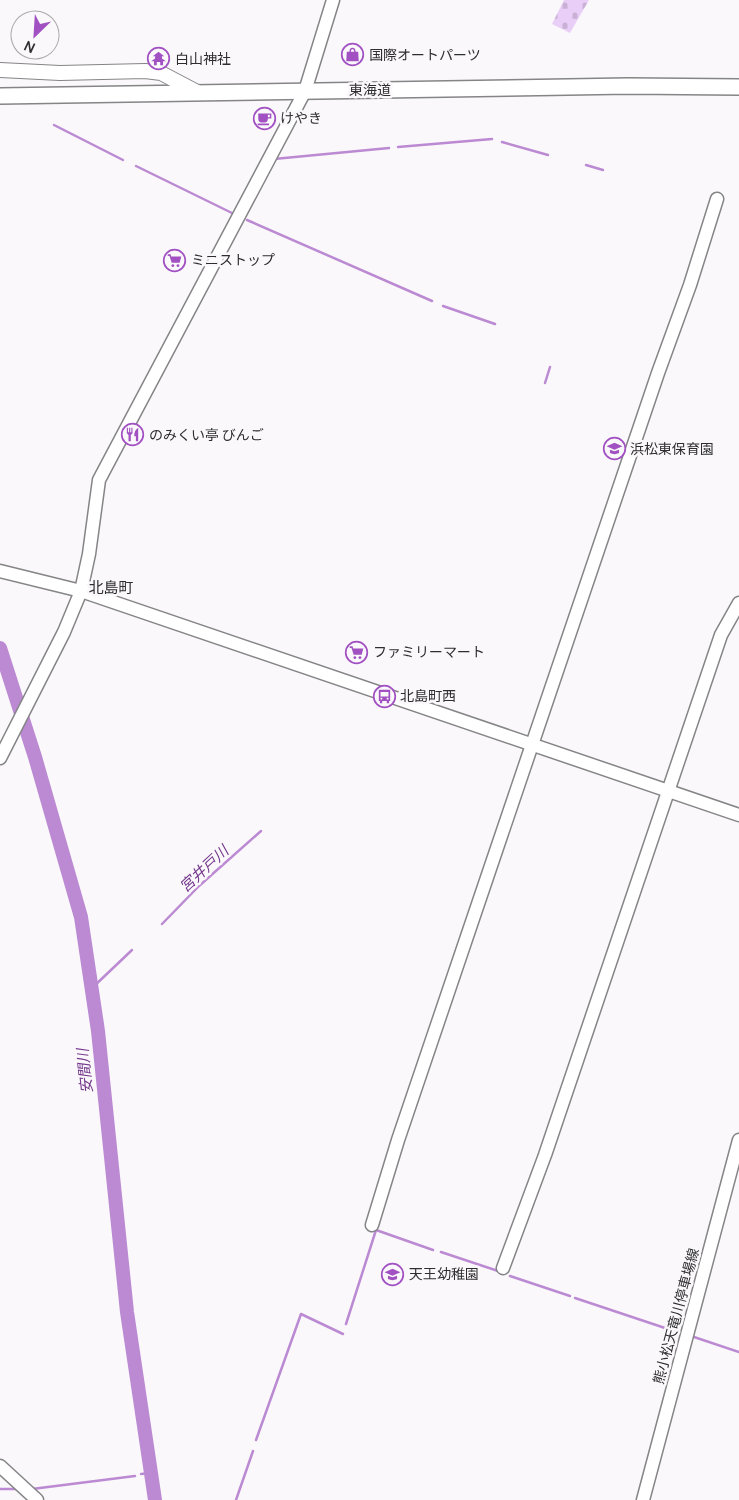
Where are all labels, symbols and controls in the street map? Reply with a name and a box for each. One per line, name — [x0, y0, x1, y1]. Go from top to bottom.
north arrow — [10, 10, 60, 60]
text: N — [21, 36, 38, 58]
shop icon: 国際オートパーツ — [341, 43, 365, 67]
place label: 国際オートパーツ — [369, 45, 481, 64]
temple icon: 白山神社 — [147, 47, 171, 71]
place label: 白山神社 — [175, 49, 231, 68]
street label: 東海道 — [349, 80, 391, 99]
cafe icon: けやき — [252, 106, 276, 130]
place label: けやき — [280, 108, 322, 127]
supermarket icon: ミニストップ — [163, 248, 187, 272]
place label: ミニストップ — [191, 250, 275, 269]
restaurant icon: のみくい亭 びんご — [121, 423, 145, 447]
place label: のみくい亭 びんご — [149, 425, 264, 444]
school or university icon: 浜松東保育園 — [602, 437, 626, 461]
place label: 浜松東保育園 — [630, 439, 714, 458]
district label: 北島町 — [88, 577, 134, 598]
supermarket icon: ファミリーマート — [345, 640, 369, 664]
place label: ファミリーマート — [373, 642, 485, 661]
bus stop icon: 北島町西 — [372, 684, 396, 708]
place label: 北島町西 — [400, 686, 456, 705]
water label: 宮井戸川 — [175, 839, 234, 897]
water label: 安間川 — [72, 1046, 97, 1095]
street label: 熊小松天竜川停車場線 — [648, 1246, 703, 1386]
school or university icon: 天王幼稚園 — [381, 1262, 405, 1286]
place label: 天王幼稚園 — [409, 1264, 479, 1283]

